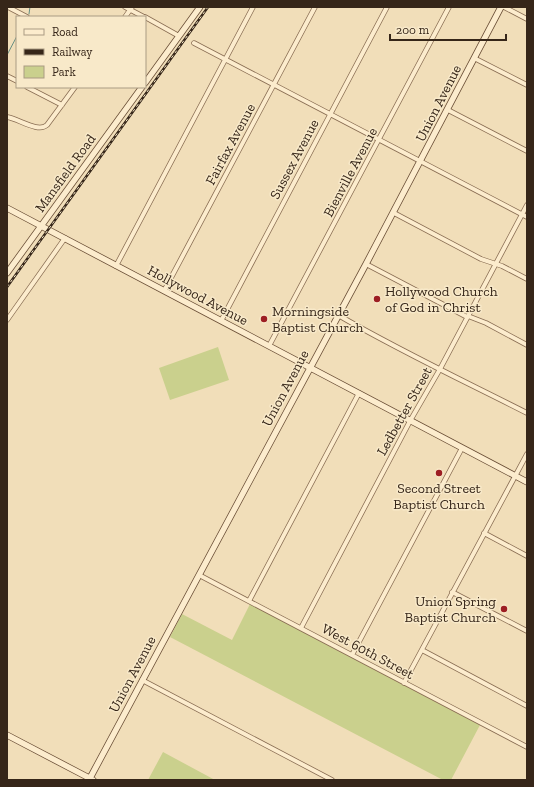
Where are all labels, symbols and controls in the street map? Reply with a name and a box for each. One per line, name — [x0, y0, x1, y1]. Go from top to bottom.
legend — [16, 16, 146, 88]
scale bar — [390, 16, 506, 42]
text: 200 m — [396, 23, 430, 37]
text: Road — [52, 25, 78, 39]
text: Railway — [52, 45, 93, 59]
street label: Union Avenue — [412, 62, 465, 145]
text: Park — [52, 65, 77, 79]
street label: Fairfax Avenue — [202, 100, 259, 188]
street label: Sussex Avenue — [266, 116, 323, 202]
street label: Bienville Avenue — [320, 124, 381, 220]
street label: Mansfield Road — [31, 131, 100, 216]
street label: Hollywood Avenue — [145, 262, 251, 329]
place label: Hollywood Church of God in Christ — [385, 283, 498, 316]
marker: Hollywood Church of God in Christ — [372, 294, 382, 304]
place label: Morningside Baptist Church — [272, 303, 364, 336]
marker: Morningside Baptist Church — [259, 314, 269, 324]
street label: Union Avenue — [258, 347, 313, 429]
street label: Ledbetter Street — [373, 363, 436, 459]
marker: Second Street Baptist Church — [434, 468, 444, 478]
place label: Second Street Baptist Church — [393, 480, 485, 513]
place label: Union Spring Baptist Church — [405, 593, 496, 626]
marker: Union Spring Baptist Church — [499, 604, 509, 614]
street label: West 60th Street — [319, 620, 417, 683]
street label: Union Avenue — [105, 633, 160, 715]

